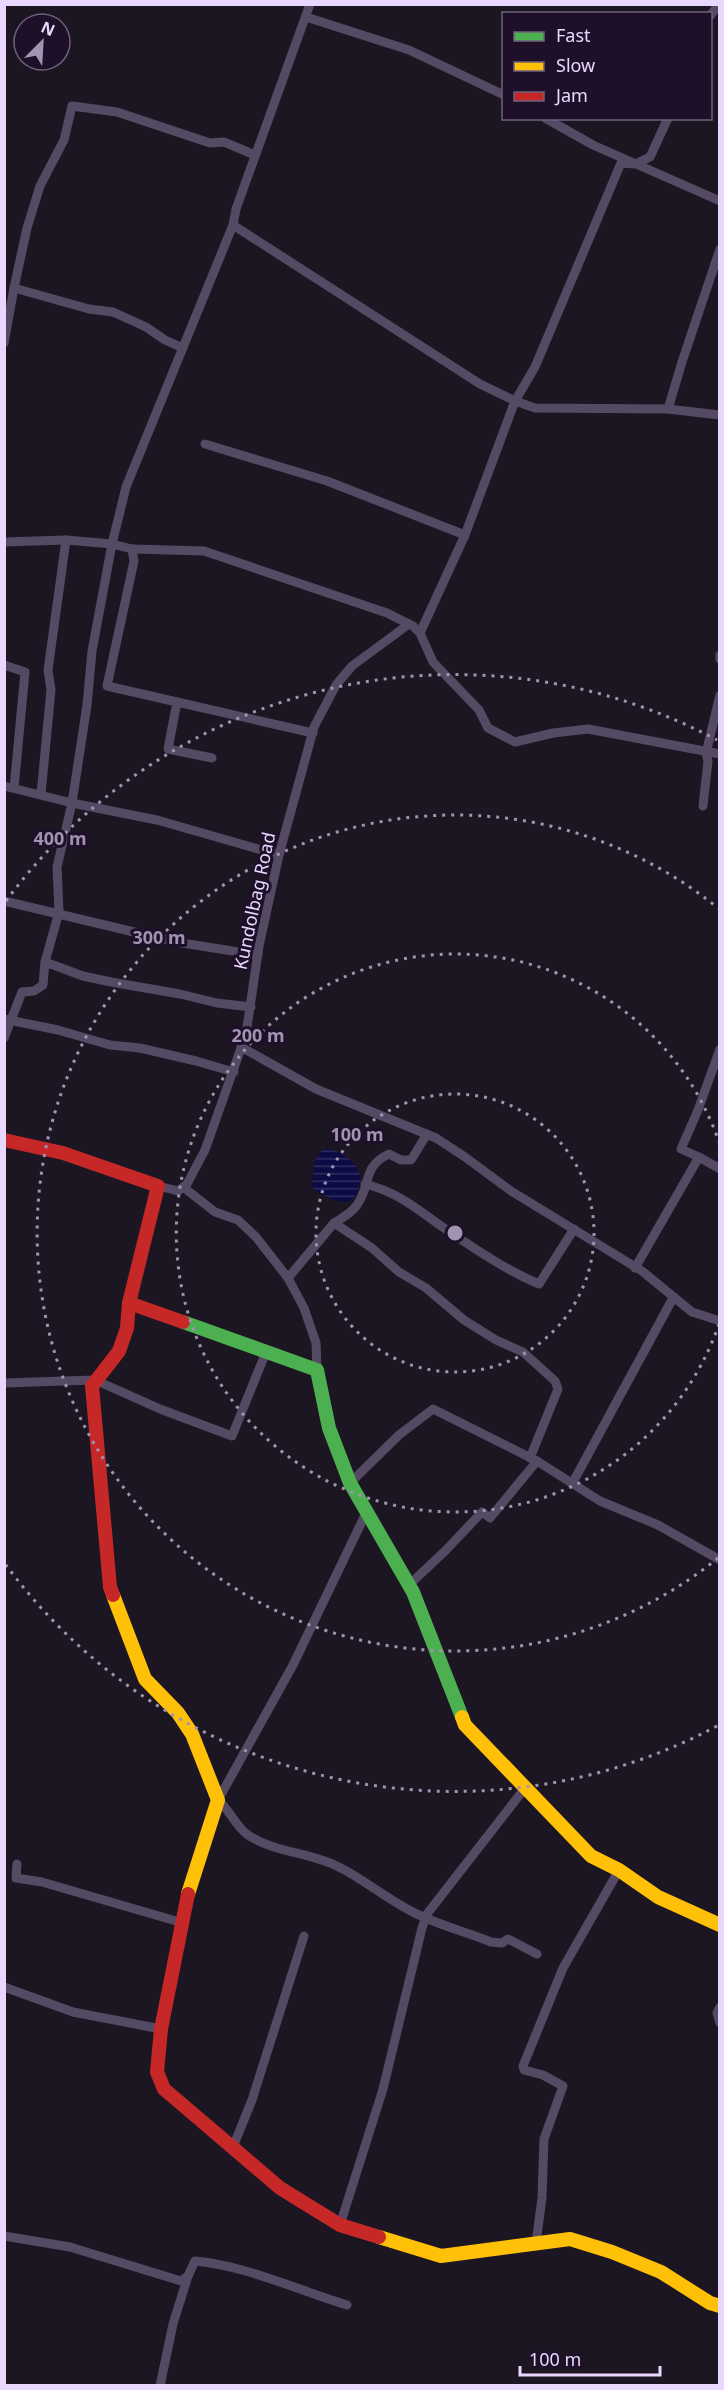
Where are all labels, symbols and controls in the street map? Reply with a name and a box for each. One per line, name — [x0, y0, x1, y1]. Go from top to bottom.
north arrow — [12, 12, 72, 72]
legend — [502, 12, 712, 120]
text: N — [38, 16, 59, 41]
text: Fast — [556, 23, 591, 47]
text: Slow — [556, 53, 595, 77]
text: Jam — [554, 83, 588, 107]
text: 400 m — [33, 826, 87, 850]
street label: Kundolbag Road — [228, 830, 280, 972]
text: 300 m — [132, 925, 186, 949]
text: 200 m — [231, 1023, 285, 1047]
text: 100 m — [330, 1122, 384, 1146]
centre of rings — [445, 1223, 465, 1243]
scale bar — [520, 2339, 660, 2377]
text: 100 m — [529, 2347, 581, 2371]

